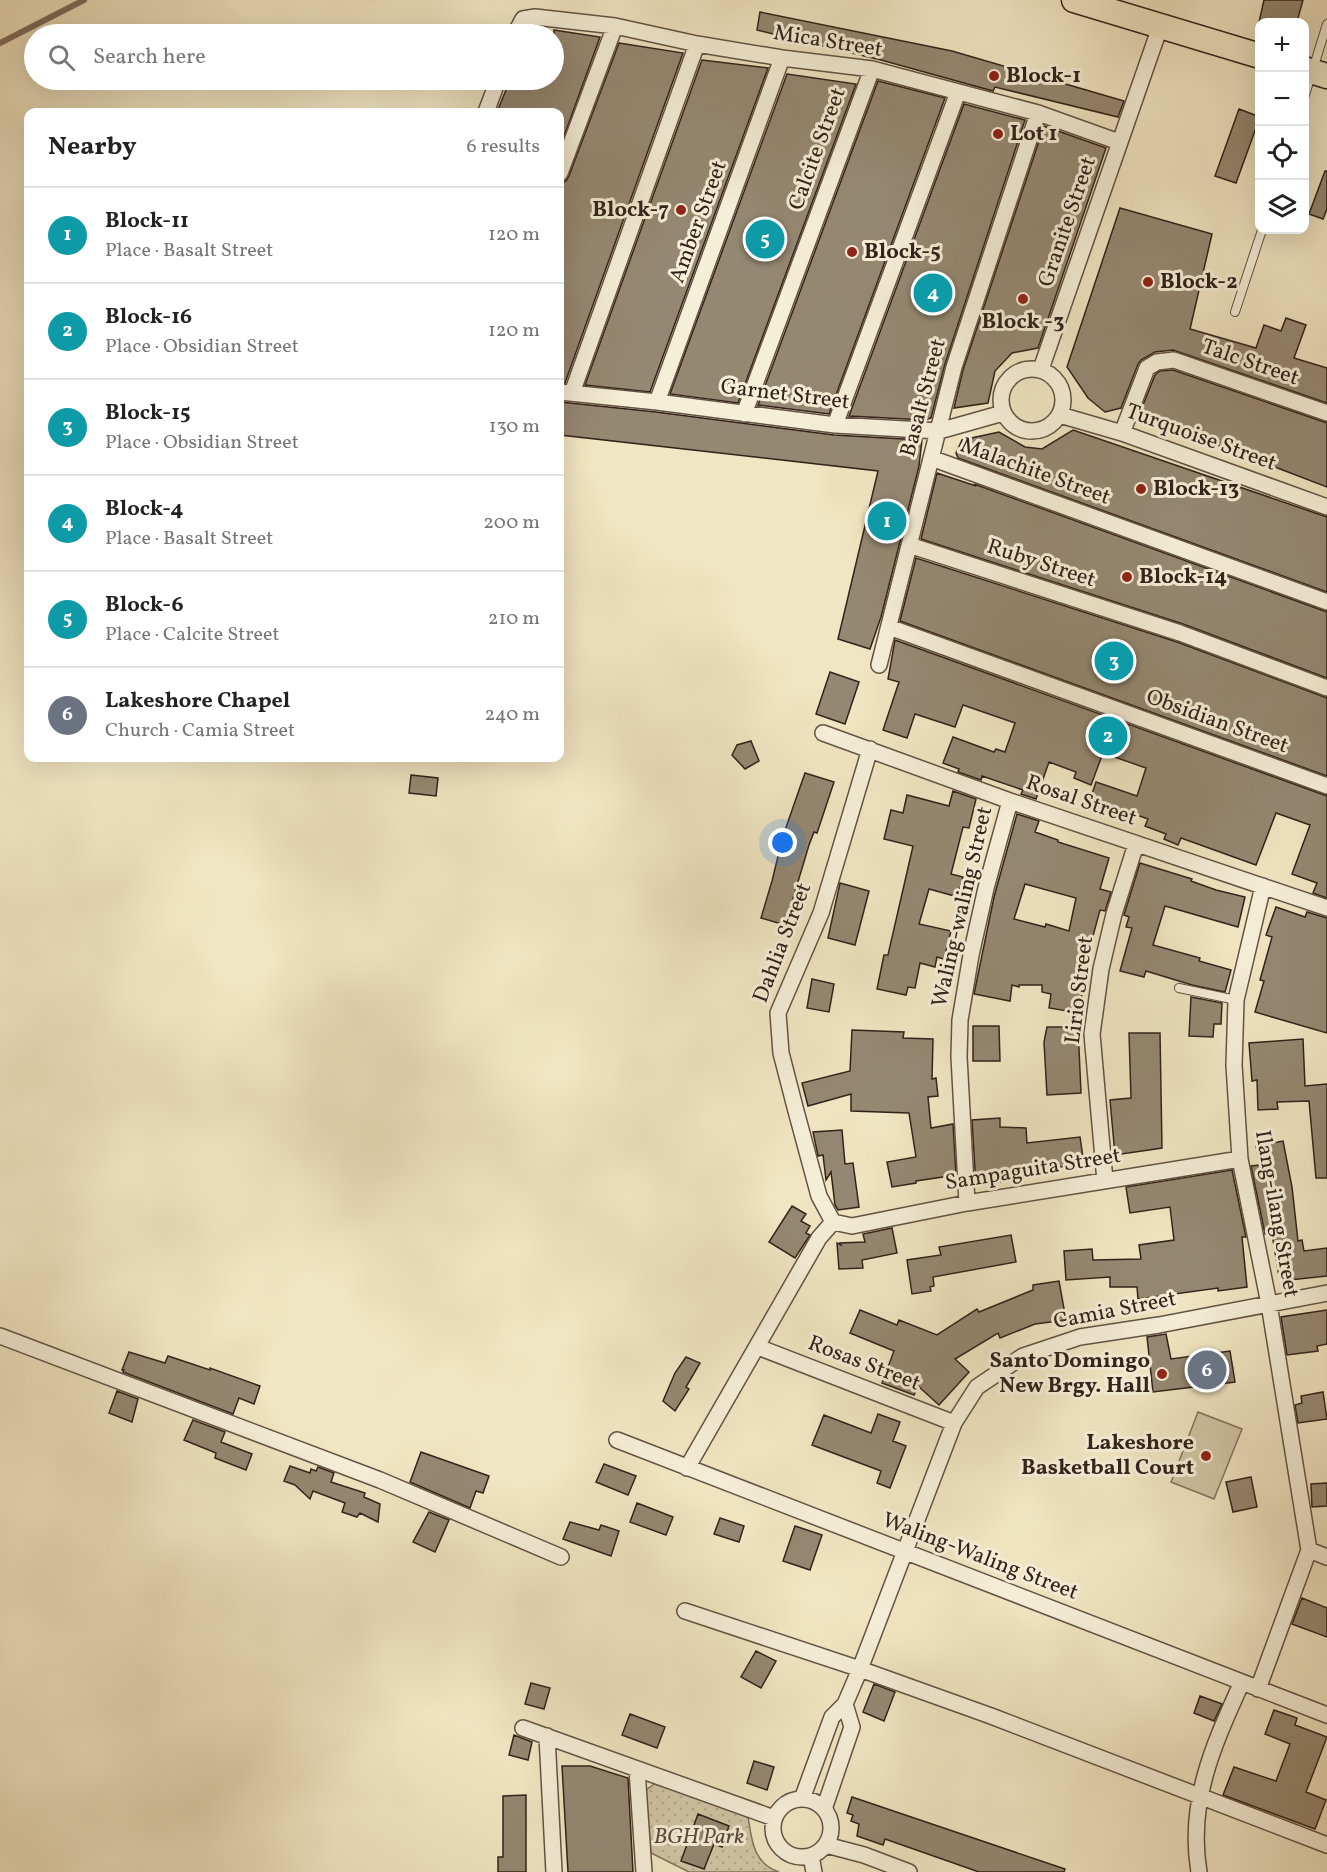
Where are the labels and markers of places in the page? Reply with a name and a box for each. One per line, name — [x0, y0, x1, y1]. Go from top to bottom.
place label: Block-1 — [1006, 61, 1081, 92]
marker: Block-1 — [987, 69, 1001, 83]
place label: Lot 1 — [1010, 119, 1057, 150]
marker: Lot 1 — [991, 127, 1005, 141]
place label: Block-7 — [592, 195, 669, 226]
marker: Block-7 — [674, 203, 688, 217]
pin: 5 — [746, 216, 784, 262]
place label: Block-5 — [864, 237, 941, 268]
marker: Block-5 — [845, 245, 859, 259]
place label: Block-2 — [1160, 267, 1238, 298]
pin: 4 — [914, 270, 952, 316]
marker: Block-2 — [1141, 275, 1155, 289]
marker: Block -3 — [1016, 292, 1030, 306]
place label: Block -3 — [982, 307, 1064, 338]
place label: Block-13 — [1153, 474, 1239, 505]
marker: Block-13 — [1134, 482, 1148, 496]
pin: 1 — [868, 498, 906, 544]
place label: Block-14 — [1139, 562, 1227, 593]
marker: Block-14 — [1120, 570, 1134, 584]
pin: 3 — [1094, 638, 1134, 684]
pin: 2 — [1088, 714, 1128, 758]
place label: Santo Domingo New Brgy. Hall — [989, 1346, 1150, 1402]
pin: 6 — [1188, 1348, 1226, 1392]
marker: Santo Domingo New Brgy. Hall — [1155, 1367, 1169, 1381]
place label: Lakeshore Basketball Court — [1021, 1428, 1194, 1484]
marker: Lakeshore Basketball Court — [1199, 1449, 1213, 1463]

